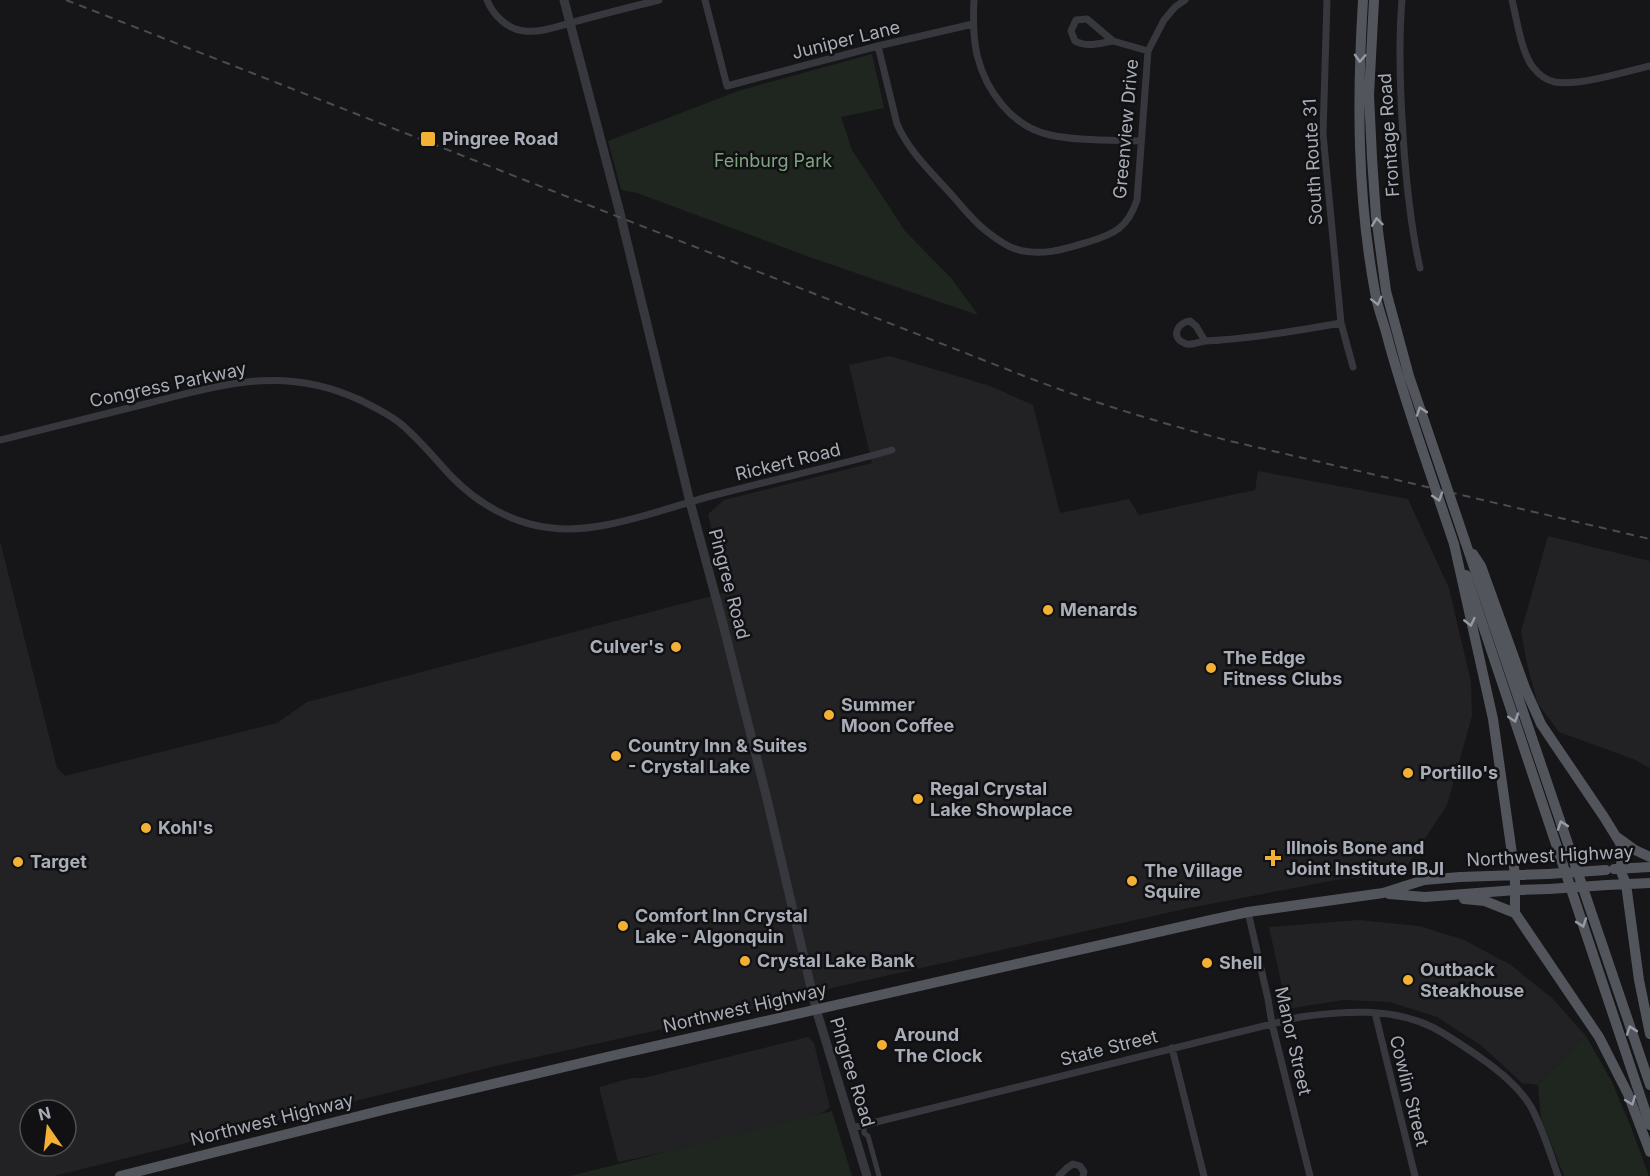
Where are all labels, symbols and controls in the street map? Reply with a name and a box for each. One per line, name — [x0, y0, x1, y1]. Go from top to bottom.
street label: Juniper Lane — [790, 16, 902, 63]
one-way arrow — [1354, 54, 1367, 63]
street label: Greenview Drive — [1109, 58, 1142, 200]
street label: Frontage Road — [1374, 72, 1403, 198]
street label: South Route 31 — [1299, 98, 1326, 226]
place label: Pingree Road — [442, 128, 558, 149]
marker: Pingree Road — [419, 130, 437, 148]
park label: Feinburg Park — [714, 150, 832, 171]
one-way arrow — [1372, 217, 1384, 226]
one-way arrow — [1370, 296, 1383, 306]
street label: Congress Parkway — [88, 358, 248, 411]
one-way arrow — [1416, 406, 1428, 417]
street label: Rickert Road — [733, 438, 843, 485]
one-way arrow — [1431, 491, 1443, 502]
street label: Pingree Road — [705, 526, 754, 641]
place label: Menards — [1060, 599, 1137, 620]
marker: Menards — [1041, 603, 1055, 617]
one-way arrow — [1463, 617, 1476, 627]
place label: Culver's — [590, 636, 664, 657]
marker: Culver's — [669, 640, 683, 654]
place label: The Edge Fitness Clubs — [1223, 647, 1342, 689]
marker: The Edge Fitness Clubs — [1204, 661, 1218, 675]
place label: Summer Moon Coffee — [841, 694, 955, 736]
marker: Summer Moon Coffee — [822, 708, 836, 722]
one-way arrow — [1507, 712, 1519, 723]
place label: Country Inn & Suites - Crystal Lake — [628, 735, 807, 777]
marker: Country Inn & Suites - Crystal Lake — [609, 749, 623, 763]
place label: Portillo's — [1420, 762, 1498, 783]
marker: Portillo's — [1401, 766, 1415, 780]
place label: Regal Crystal Lake Showplace — [930, 778, 1073, 820]
marker: Regal Crystal Lake Showplace — [911, 792, 925, 806]
place label: Kohl's — [158, 817, 213, 838]
one-way arrow — [1557, 820, 1569, 831]
marker: Kohl's — [139, 821, 153, 835]
place label: Illnois Bone and Joint Institute IBJI — [1286, 837, 1444, 879]
street label: Northwest Highway — [1466, 841, 1634, 870]
marker: Illnois Bone and Joint Institute IBJI — [1264, 849, 1282, 867]
place label: Target — [30, 851, 87, 872]
marker: Target — [11, 855, 25, 869]
place label: The Village Squire — [1144, 860, 1243, 902]
marker: The Village Squire — [1125, 874, 1139, 888]
place label: Comfort Inn Crystal Lake - Algonquin — [635, 905, 808, 947]
one-way arrow — [1575, 917, 1587, 928]
marker: Comfort Inn Crystal Lake - Algonquin — [616, 919, 630, 933]
place label: Crystal Lake Bank — [757, 950, 915, 971]
place label: Shell — [1219, 952, 1262, 973]
marker: Crystal Lake Bank — [738, 954, 752, 968]
marker: Shell — [1200, 956, 1214, 970]
place label: Outback Steakhouse — [1420, 959, 1525, 1001]
marker: Outback Steakhouse — [1401, 973, 1415, 987]
street label: Northwest Highway — [661, 978, 829, 1037]
street label: Manor Street — [1271, 985, 1316, 1097]
street label: Pingree Road — [826, 1015, 879, 1129]
place label: Around The Clock — [894, 1024, 983, 1066]
street label: State Street — [1058, 1025, 1160, 1070]
one-way arrow — [1626, 1025, 1639, 1036]
street label: Cowlin Street — [1386, 1033, 1433, 1149]
marker: Around The Clock — [875, 1038, 889, 1052]
street label: Northwest Highway — [188, 1089, 356, 1150]
one-way arrow — [1624, 1095, 1636, 1106]
north arrow — [18, 1098, 78, 1158]
text: N — [36, 1102, 53, 1125]

